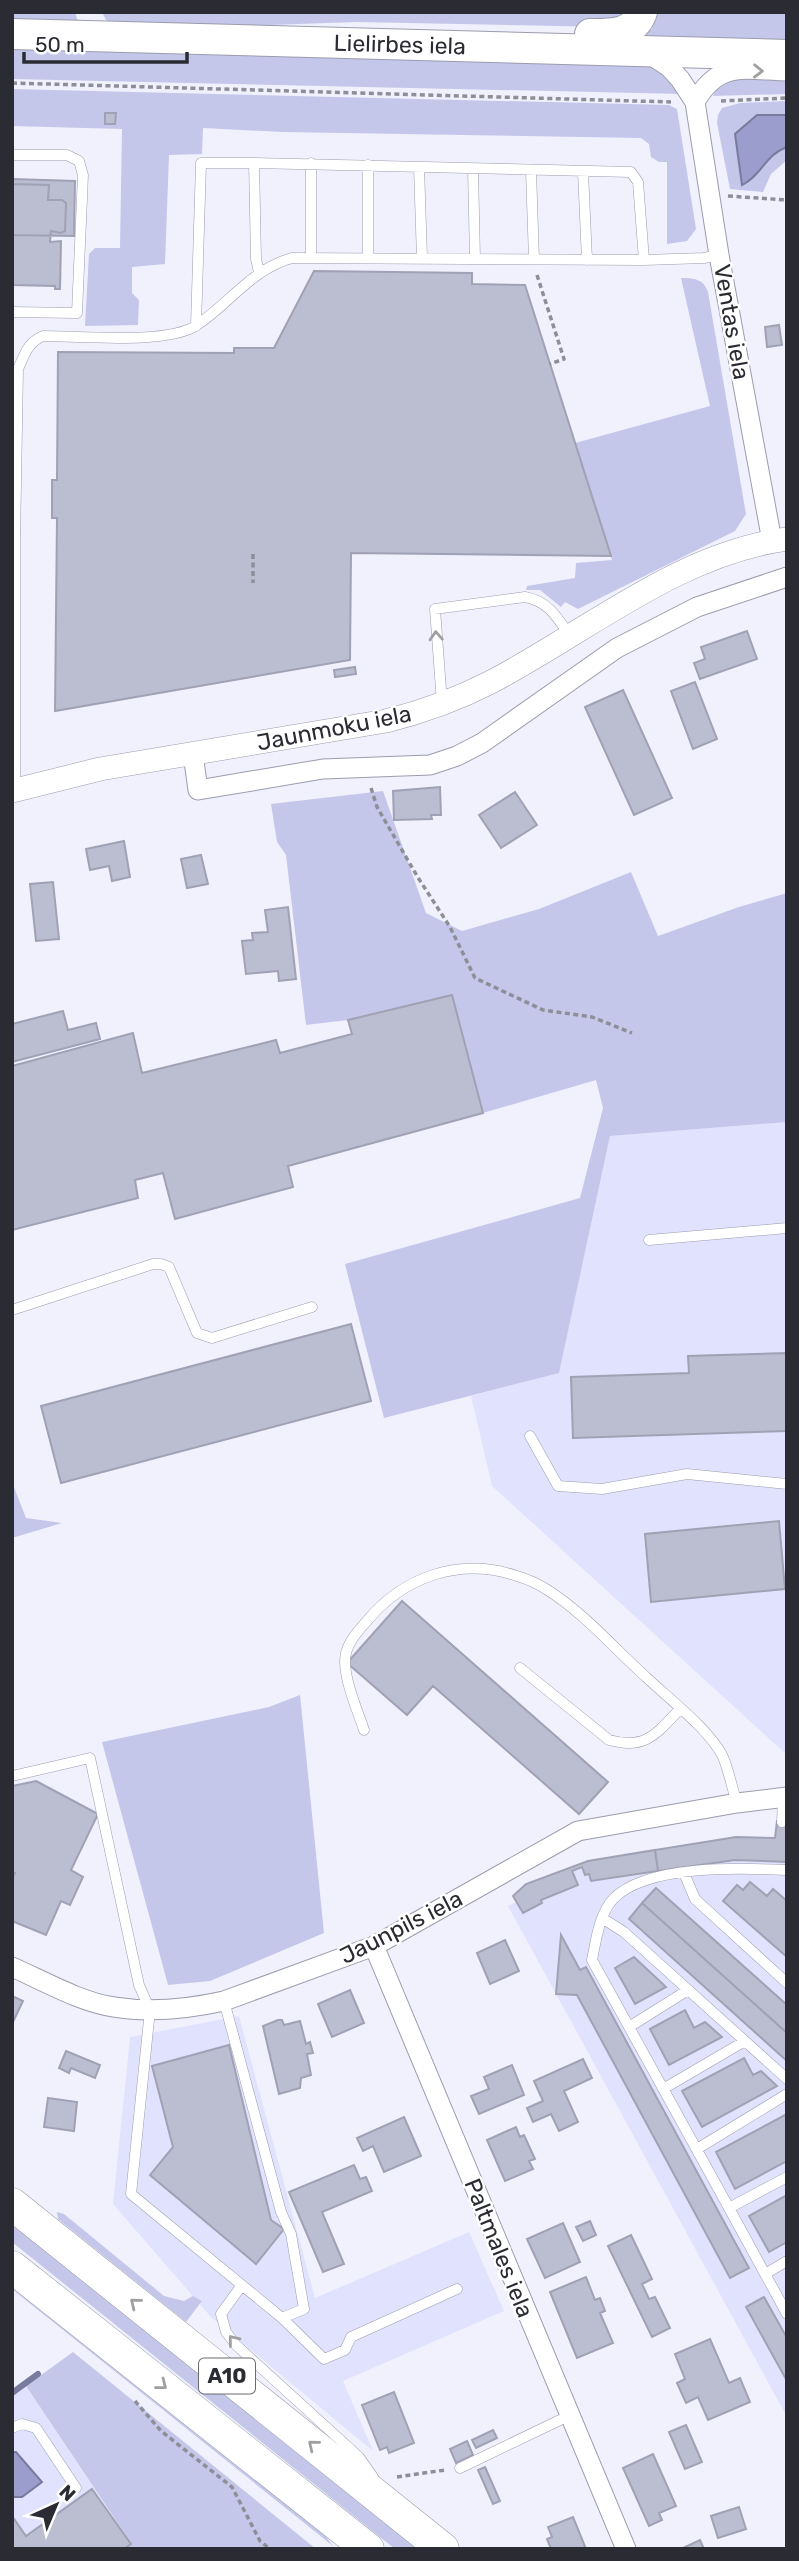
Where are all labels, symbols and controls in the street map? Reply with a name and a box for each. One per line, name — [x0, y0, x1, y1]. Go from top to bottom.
scale bar — [24, 21, 187, 65]
street label: Lielirbes iela — [333, 29, 466, 60]
text: 50 m — [35, 32, 85, 57]
one-way arrow — [753, 63, 764, 78]
street label: Ventas iela — [708, 262, 756, 382]
one-way arrow — [429, 630, 444, 641]
street label: Jaunmoku iela — [254, 699, 414, 757]
street label: Jaunpils iela — [335, 1884, 467, 1970]
street label: Paltmales iela — [458, 2174, 540, 2322]
one-way arrow — [131, 2298, 143, 2311]
one-way arrow — [228, 2335, 241, 2347]
road number: A10 — [199, 2358, 255, 2394]
one-way arrow — [154, 2377, 166, 2390]
one-way arrow — [308, 2441, 321, 2453]
north arrow — [21, 2470, 91, 2540]
text: N — [55, 2480, 80, 2506]

